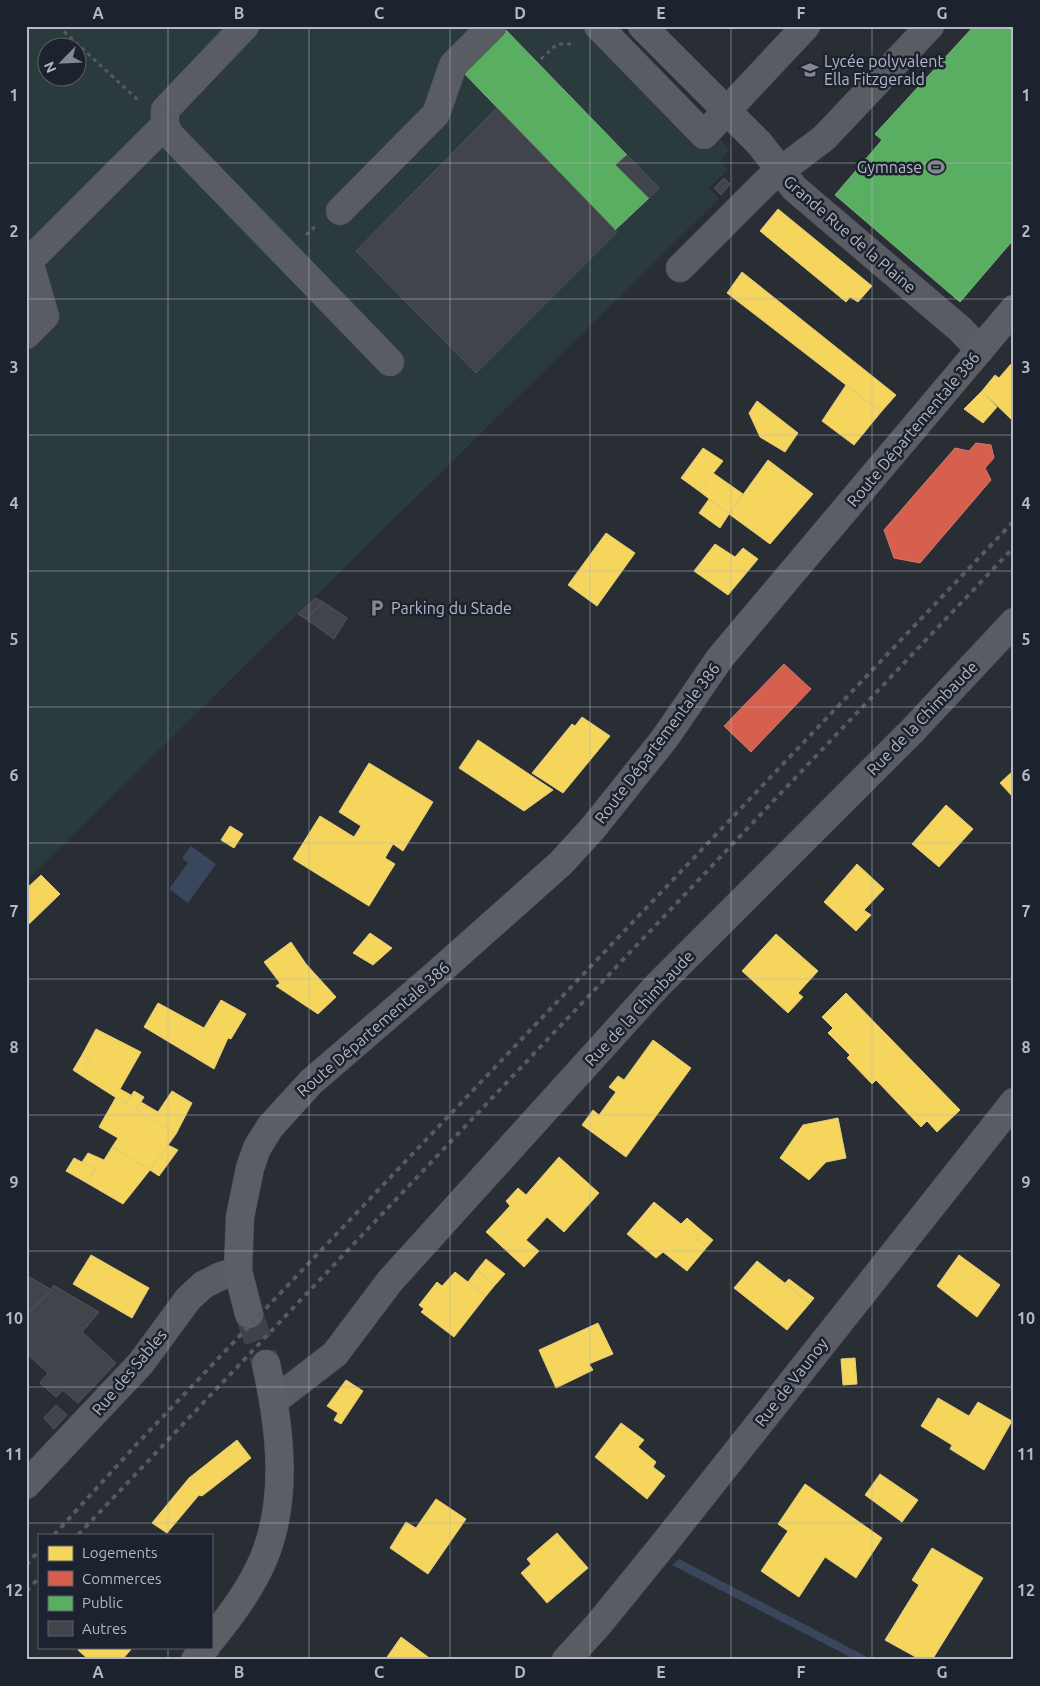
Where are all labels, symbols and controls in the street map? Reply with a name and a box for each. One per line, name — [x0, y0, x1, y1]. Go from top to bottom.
text: A — [92, 4, 104, 22]
text: B — [234, 4, 244, 22]
text: C — [374, 4, 384, 22]
text: D — [514, 4, 526, 22]
text: E — [656, 4, 666, 22]
text: F — [797, 4, 806, 22]
text: G — [936, 4, 948, 22]
north arrow — [38, 38, 88, 88]
place label: Lycée polyvalent Ella Fitzgerald — [824, 52, 944, 88]
text: N — [41, 59, 60, 75]
school or university icon: Lycée polyvalent Ella Fitzgerald — [800, 60, 820, 80]
text: 1 — [9, 86, 19, 104]
text: 1 — [1021, 86, 1031, 104]
sports icon: Gymnase — [926, 157, 946, 177]
place label: Gymnase — [857, 158, 922, 176]
street label: Grande Rue de la Plaine — [780, 172, 920, 296]
text: 2 — [9, 222, 19, 240]
text: 2 — [1021, 222, 1031, 240]
street label: Route Départementale 386 — [843, 348, 983, 510]
text: 3 — [9, 358, 19, 376]
text: 3 — [1021, 358, 1031, 376]
text: 4 — [9, 494, 19, 512]
text: 4 — [1021, 494, 1031, 512]
parking icon: Parking du Stade — [367, 598, 387, 618]
place label: Parking du Stade — [391, 599, 512, 617]
text: 5 — [9, 630, 19, 648]
text: 5 — [1021, 630, 1031, 648]
street label: Rue de la Chimbaude — [863, 657, 981, 779]
street label: Route Départementale 386 — [591, 659, 723, 827]
text: 6 — [9, 766, 19, 784]
text: 6 — [1021, 766, 1031, 784]
text: 7 — [9, 902, 19, 920]
text: 7 — [1021, 902, 1031, 920]
street label: Rue de la Chimbaude — [581, 947, 697, 1069]
street label: Route Départementale 386 — [293, 958, 453, 1100]
text: 8 — [9, 1038, 19, 1056]
text: 8 — [1021, 1038, 1031, 1056]
text: 9 — [9, 1173, 19, 1191]
text: 9 — [1021, 1173, 1031, 1191]
text: 10 — [5, 1309, 23, 1327]
text: 10 — [1017, 1309, 1035, 1327]
street label: Rue des Sables — [88, 1325, 170, 1419]
street label: Rue de Vaunoy — [751, 1334, 831, 1430]
text: 11 — [5, 1445, 23, 1463]
text: 11 — [1017, 1445, 1035, 1463]
legend — [38, 1534, 212, 1648]
text: Logements — [82, 1544, 158, 1561]
text: Commerces — [82, 1570, 162, 1587]
text: 12 — [5, 1581, 23, 1599]
text: 12 — [1017, 1581, 1035, 1599]
text: Public — [82, 1594, 123, 1611]
text: Autres — [82, 1620, 127, 1637]
text: A — [92, 1663, 104, 1681]
text: B — [234, 1663, 244, 1681]
text: C — [374, 1663, 384, 1681]
text: D — [514, 1663, 526, 1681]
text: E — [656, 1663, 666, 1681]
text: F — [797, 1663, 806, 1681]
text: G — [936, 1663, 948, 1681]

